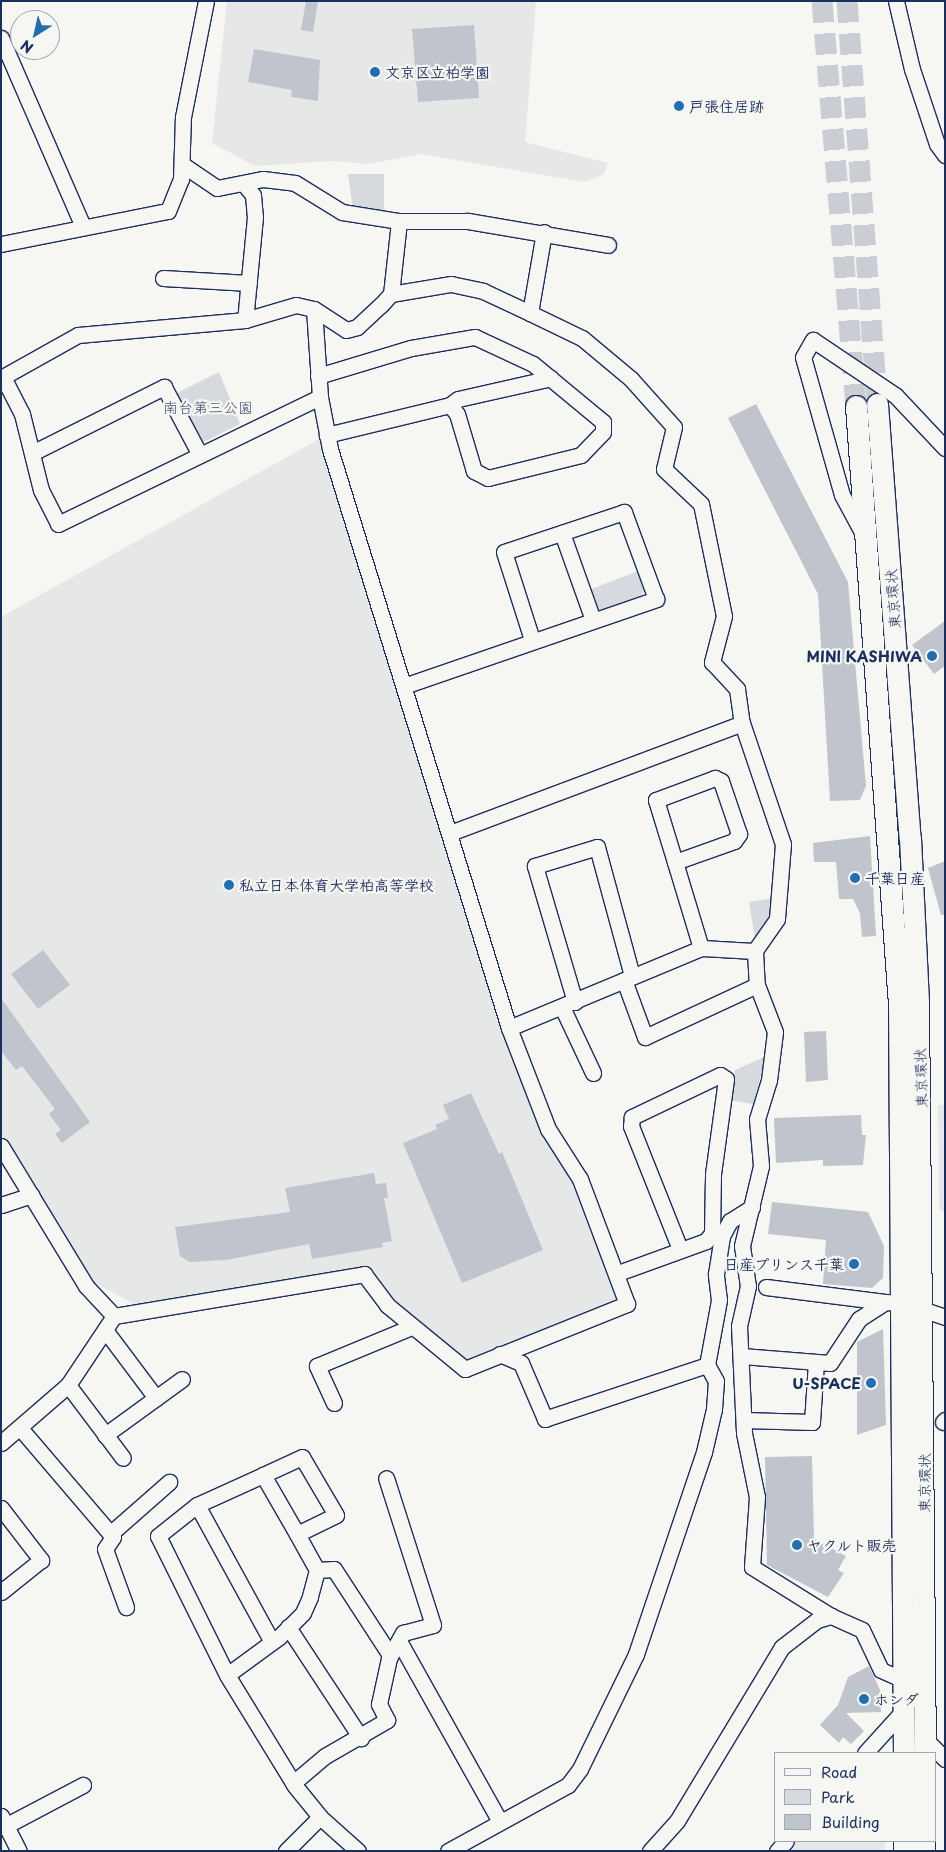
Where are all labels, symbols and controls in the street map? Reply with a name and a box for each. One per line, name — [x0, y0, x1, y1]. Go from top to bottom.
north arrow — [10, 10, 60, 60]
text: N — [16, 35, 37, 59]
place label: 文京区立柏学園 — [385, 63, 490, 81]
marker: 文京区立柏学園 — [369, 66, 381, 78]
place label: 戸張住居跡 — [689, 97, 764, 115]
marker: 戸張住居跡 — [673, 100, 685, 112]
park label: 南台第三公園 — [163, 398, 253, 416]
street label: 東京環状 — [881, 568, 903, 630]
place label: MINI KASHIWA — [806, 647, 922, 665]
marker: MINI KASHIWA — [926, 650, 938, 662]
place label: 千葉日産 — [865, 869, 925, 887]
marker: 千葉日産 — [849, 872, 861, 884]
place label: 私立日本体育大学柏高等学校 — [239, 876, 434, 894]
marker: 私立日本体育大学柏高等学校 — [223, 879, 235, 891]
street label: 東京環状 — [910, 1048, 930, 1108]
place label: 日産プリンス千葉 — [724, 1255, 844, 1273]
marker: 日産プリンス千葉 — [848, 1258, 860, 1270]
place label: U-SPACE — [792, 1374, 861, 1392]
marker: U-SPACE — [865, 1377, 877, 1389]
street label: 東京環状 — [915, 1453, 933, 1513]
place label: ヤクルト販売 — [807, 1536, 897, 1554]
marker: ヤクルト販売 — [791, 1539, 803, 1551]
place label: ホンダ — [874, 1690, 919, 1708]
marker: ホンダ — [858, 1693, 870, 1705]
legend — [774, 1752, 936, 1842]
text: Road — [821, 1760, 857, 1783]
text: Park — [821, 1785, 855, 1808]
text: Building — [821, 1810, 880, 1833]

